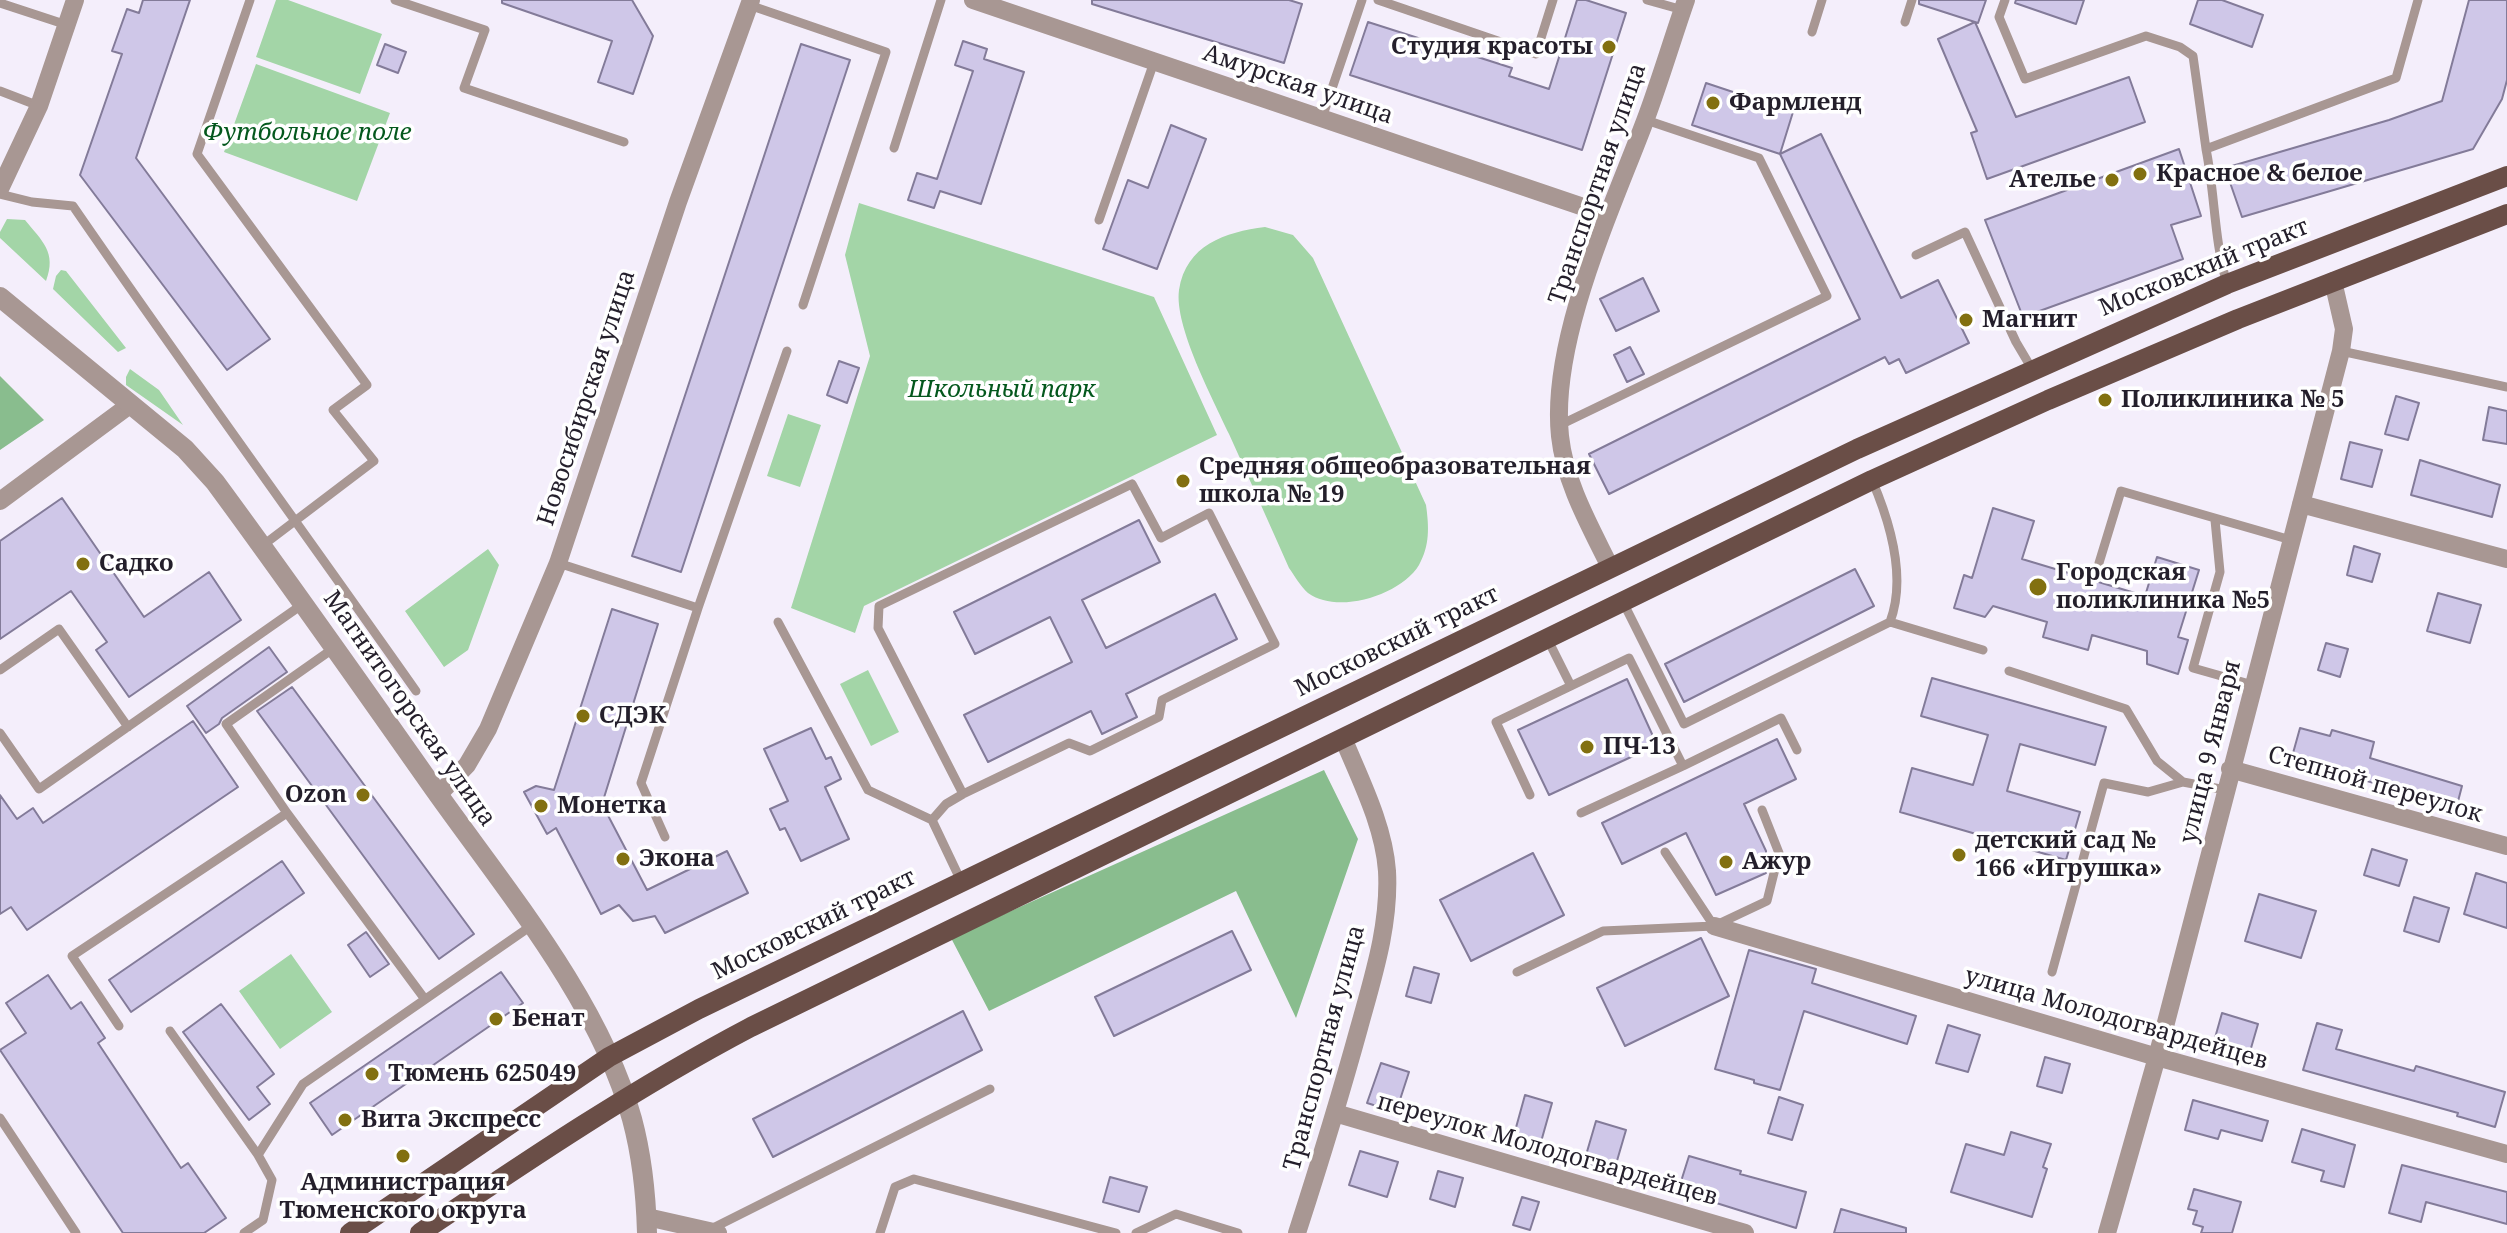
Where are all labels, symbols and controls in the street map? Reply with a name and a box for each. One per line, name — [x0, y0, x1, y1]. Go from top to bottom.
place label: Студия красоты — [1391, 33, 1593, 61]
marker: Студия красоты — [1600, 38, 1618, 56]
street label: Амурская улица — [1199, 39, 1397, 131]
street label: Транспортная улица — [1543, 60, 1653, 308]
place label: Фармленд — [1729, 89, 1862, 117]
marker: Фармленд — [1704, 94, 1722, 112]
park label: Футбольное поле — [203, 119, 411, 147]
place label: Красное & белое — [2156, 160, 2363, 188]
marker: Красное & белое — [2131, 165, 2149, 183]
place label: Ателье — [2009, 166, 2096, 194]
marker: Ателье — [2103, 171, 2121, 189]
street label: Московский тракт — [2095, 213, 2313, 323]
street label: Новосибирская улица — [532, 266, 642, 530]
place label: Магнит — [1982, 306, 2077, 334]
marker: Магнит — [1957, 311, 1975, 329]
park label: Школьный парк — [908, 376, 1096, 404]
place label: Поликлиника № 5 — [2121, 386, 2345, 414]
marker: Поликлиника № 5 — [2096, 391, 2114, 409]
place label: Средняя общеобразовательная школа № 19 — [1199, 453, 1591, 509]
marker: Средняя общеобразовательная школа № 19 — [1174, 472, 1192, 490]
place label: Садко — [99, 550, 173, 578]
marker: Садко — [74, 555, 92, 573]
place label: Городская поликлиника №5 — [2056, 559, 2270, 615]
marker: Городская поликлиника №5 — [2027, 576, 2049, 598]
street label: Московский тракт — [1290, 580, 1504, 704]
street label: Магнитогорская улица — [317, 586, 501, 832]
street label: улица 9 Января — [2174, 657, 2248, 847]
place label: СДЭК — [599, 702, 666, 730]
marker: СДЭК — [574, 707, 592, 725]
place label: ПЧ-13 — [1603, 733, 1676, 761]
marker: ПЧ-13 — [1578, 738, 1596, 756]
street label: Степной переулок — [2264, 741, 2486, 829]
place label: Ozon — [285, 781, 347, 809]
marker: Ozon — [354, 786, 372, 804]
place label: Монетка — [557, 792, 667, 820]
marker: Монетка — [532, 797, 550, 815]
place label: детский сад № 166 «Игрушка» — [1975, 827, 2162, 883]
place label: Экона — [639, 845, 715, 873]
marker: детский сад № 166 «Игрушка» — [1950, 846, 1968, 864]
place label: Ажур — [1742, 848, 1811, 876]
marker: Экона — [614, 850, 632, 868]
marker: Ажур — [1717, 853, 1735, 871]
street label: Московский тракт — [707, 863, 921, 987]
street label: Транспортная улица — [1278, 922, 1372, 1174]
street label: улица Молодогвардейцев — [1961, 962, 2271, 1076]
place label: Бенат — [512, 1005, 585, 1033]
marker: Бенат — [487, 1010, 505, 1028]
place label: Тюмень 625049 — [388, 1060, 576, 1088]
marker: Тюмень 625049 — [363, 1065, 381, 1083]
street label: переулок Молодогвардейцев — [1373, 1088, 1721, 1212]
place label: Вита Экспресс — [361, 1106, 541, 1134]
marker: Вита Экспресс — [336, 1111, 354, 1129]
marker: Администрация Тюменского округа — [394, 1147, 412, 1165]
place label: Администрация Тюменского округа — [279, 1169, 527, 1225]

